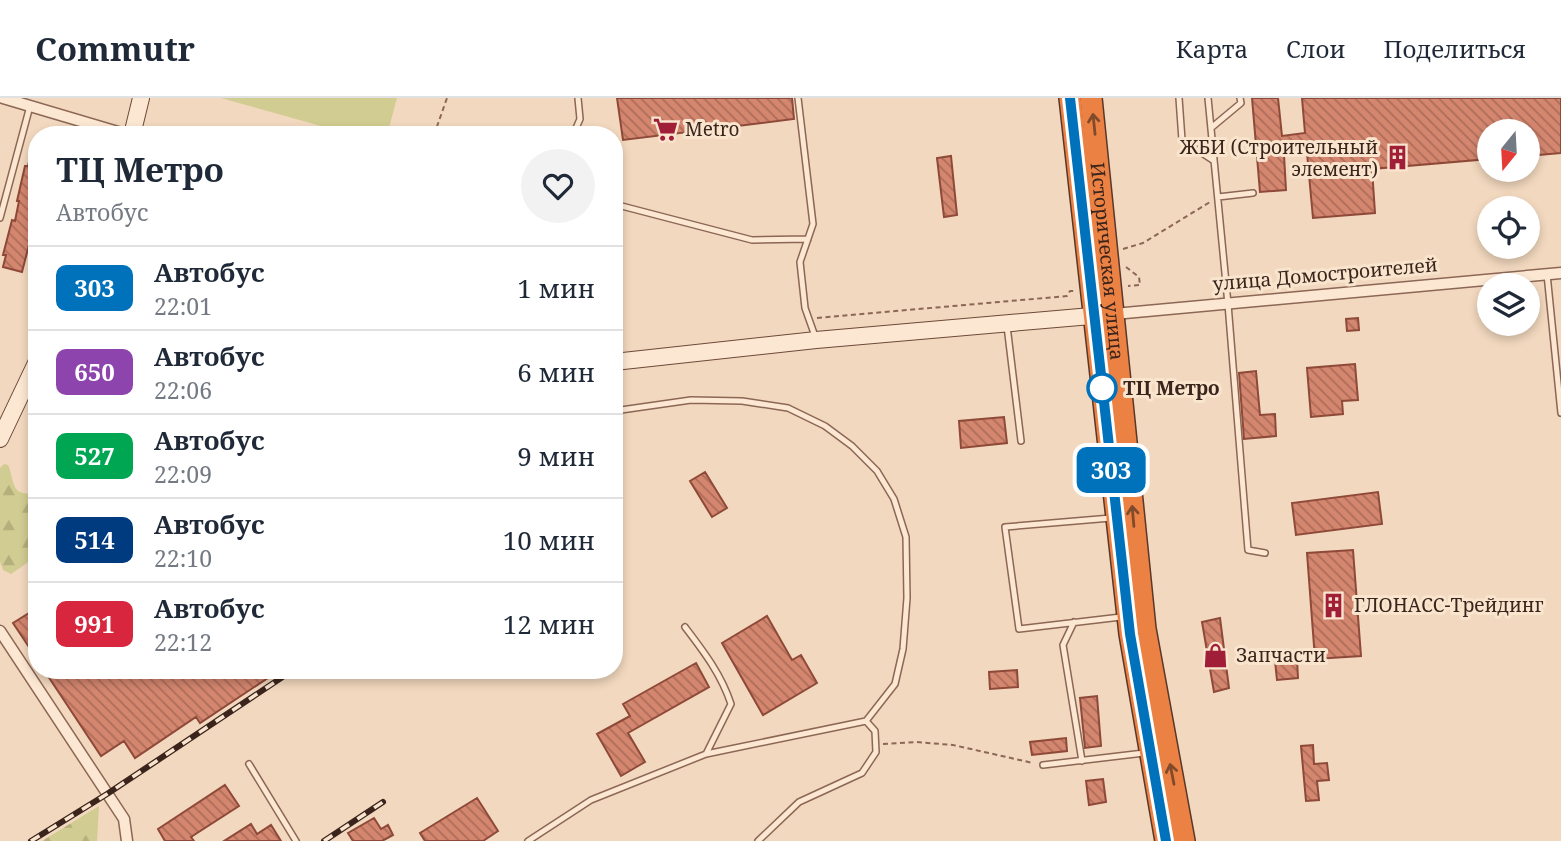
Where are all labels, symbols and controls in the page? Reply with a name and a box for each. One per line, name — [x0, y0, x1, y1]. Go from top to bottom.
text: Commutr — [35, 26, 195, 71]
text: Карта — [1176, 32, 1248, 65]
text: Слои — [1286, 32, 1346, 65]
text: Поделиться — [1384, 32, 1526, 65]
one-way arrow — [1087, 113, 1100, 136]
supermarket icon: Metro — [651, 115, 679, 143]
place label: Metro — [685, 116, 740, 142]
north arrow — [1477, 119, 1540, 182]
map controls — [1477, 119, 1540, 336]
place label: ЖБИ (Строительный элемент) — [1179, 134, 1378, 182]
building icon: ЖБИ (Строительный элемент) — [1384, 144, 1412, 172]
text: ТЦ Метро — [56, 147, 224, 192]
button: heart — [521, 149, 595, 223]
street label: Историческая улица — [1085, 161, 1131, 361]
text: Автобус — [56, 196, 148, 228]
button: locate — [1477, 196, 1540, 259]
street label: улица Домостроителей — [1212, 251, 1439, 297]
text: Автобус — [154, 254, 264, 290]
text: 1 мин — [517, 270, 595, 306]
text: 303 — [74, 271, 115, 304]
button: layers — [1477, 273, 1540, 336]
text: 22:01 — [154, 290, 212, 322]
text: Автобус — [154, 338, 264, 374]
text: 6 мин — [517, 354, 595, 390]
text: 650 — [74, 355, 115, 388]
marker: ТЦ Метро — [1087, 373, 1117, 403]
text: 22:06 — [154, 374, 212, 406]
place label: ТЦ Метро — [1123, 375, 1220, 401]
text: Автобус — [154, 422, 264, 458]
text: 9 мин — [517, 438, 595, 474]
text: 527 — [74, 439, 115, 472]
line badge: 303 — [1071, 447, 1151, 493]
text: 303 — [1091, 453, 1131, 486]
text: 22:09 — [154, 458, 212, 490]
text: Автобус — [154, 506, 264, 542]
one-way arrow — [1127, 506, 1140, 528]
text: 10 мин — [503, 522, 595, 558]
text: 514 — [74, 523, 115, 556]
text: 22:10 — [154, 542, 212, 574]
text: Автобус — [154, 590, 264, 626]
building icon: ГЛОНАСС-Трейдинг — [1320, 591, 1348, 619]
place label: ГЛОНАСС-Трейдинг — [1354, 592, 1544, 618]
text: 12 мин — [503, 606, 595, 642]
text: 991 — [74, 607, 115, 640]
text: 22:12 — [154, 626, 212, 658]
shop icon: Запчасти — [1202, 641, 1230, 669]
place label: Запчасти — [1236, 642, 1326, 668]
one-way arrow — [1165, 763, 1178, 786]

